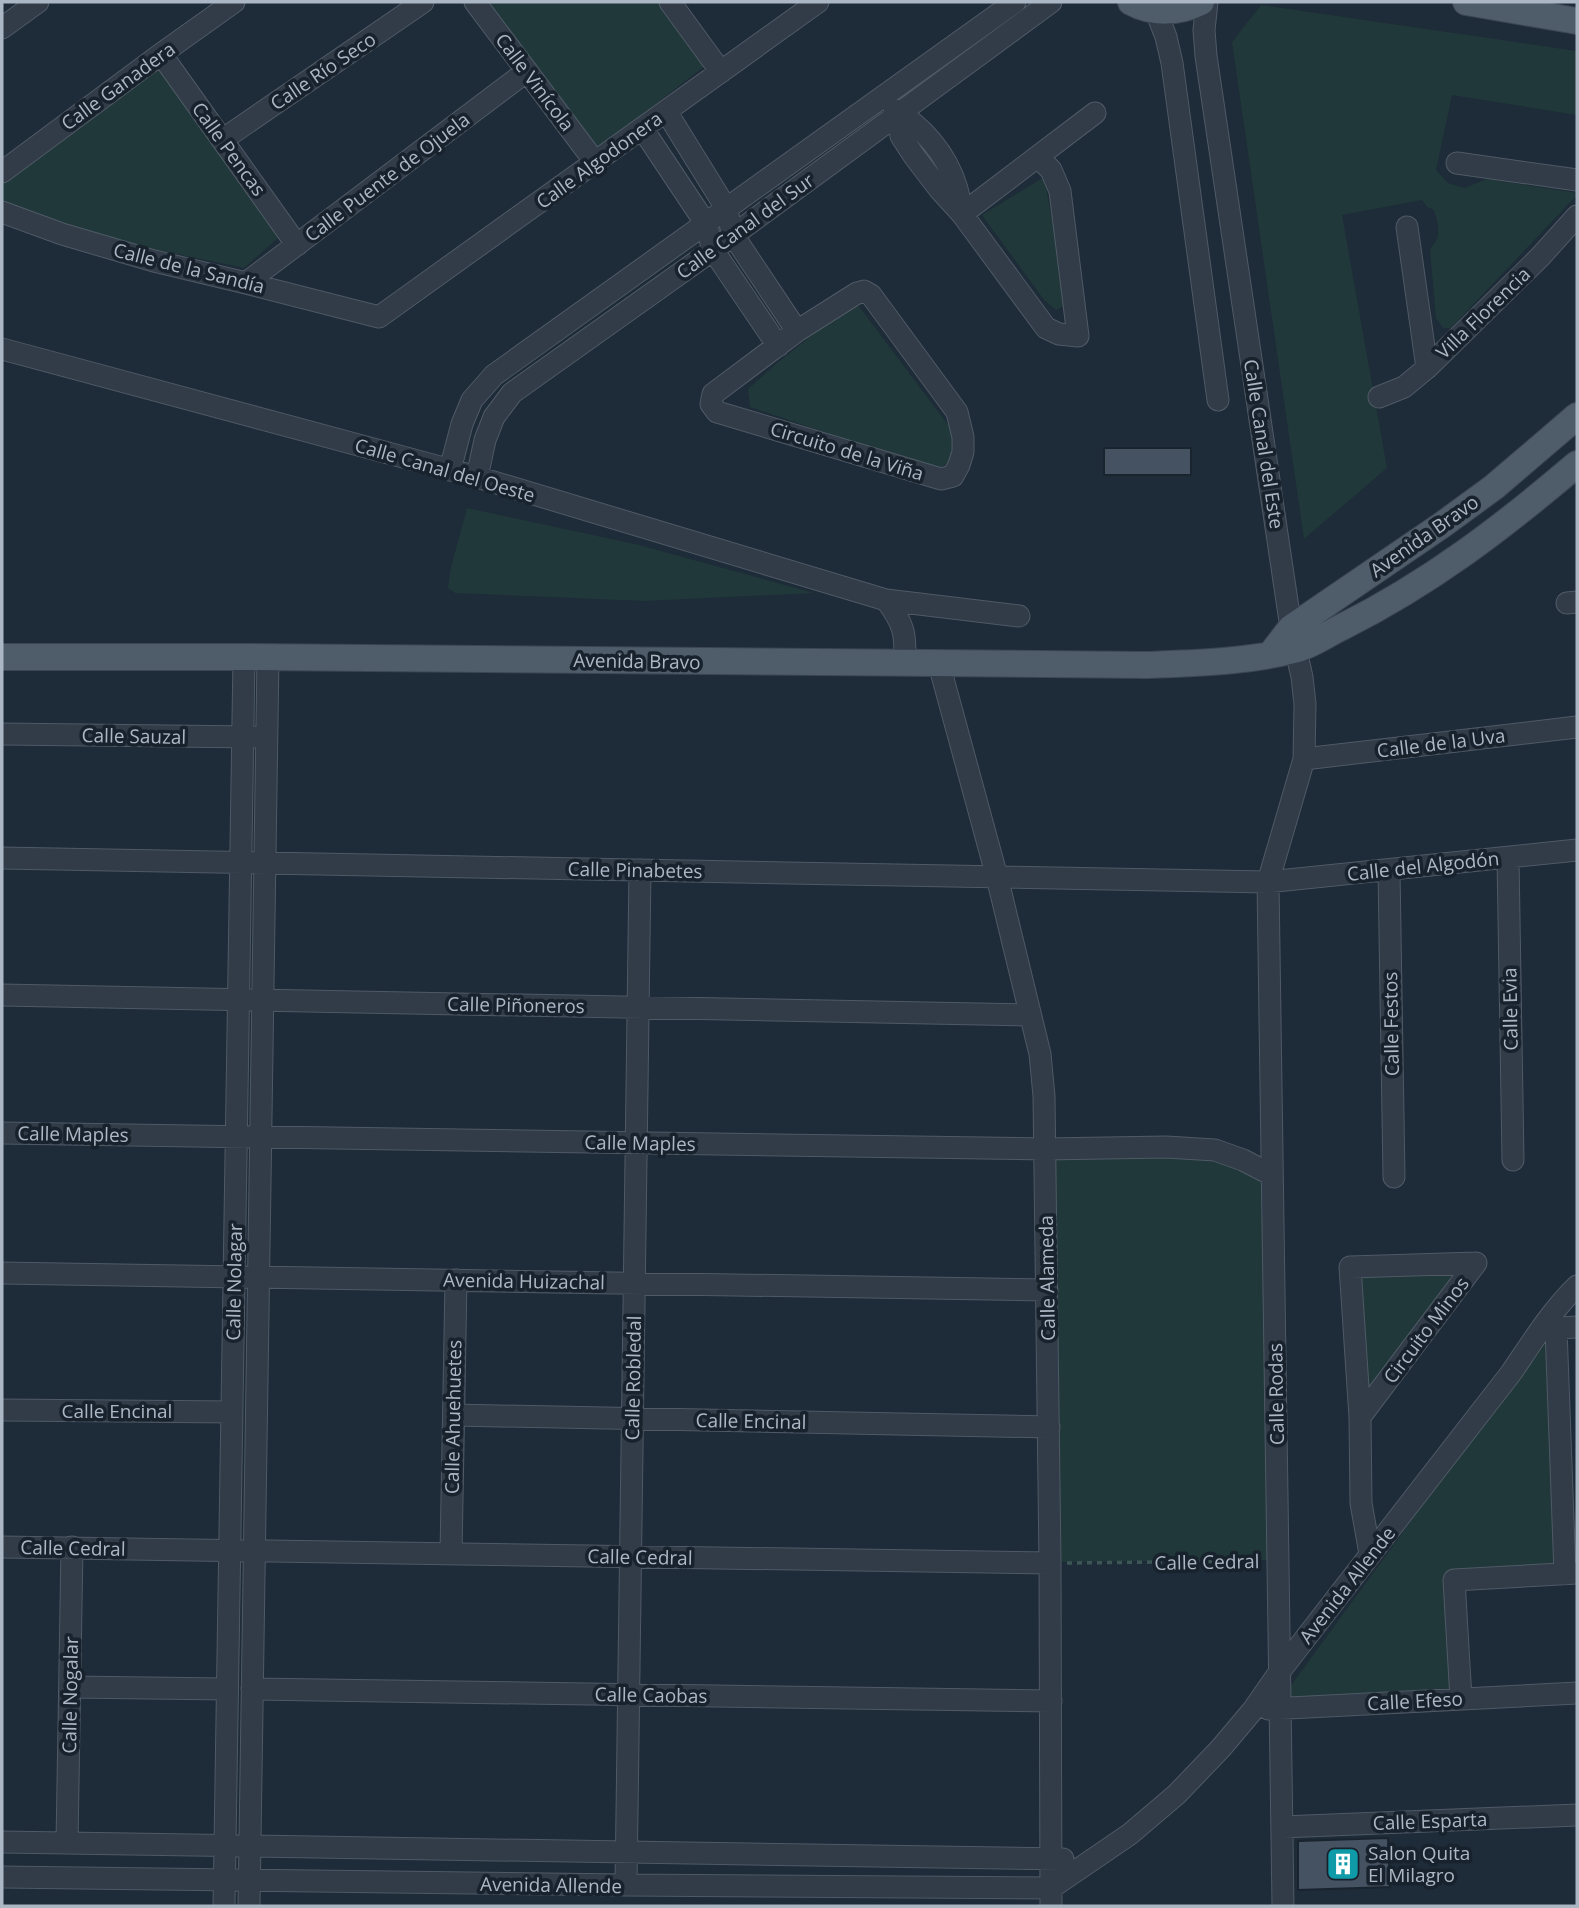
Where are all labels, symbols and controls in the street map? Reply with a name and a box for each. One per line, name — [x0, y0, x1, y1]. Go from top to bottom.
street label: Calle Río Seco — [265, 26, 381, 116]
street label: Calle Vinícola — [490, 28, 580, 136]
street label: Calle Ganadera — [56, 36, 180, 136]
street label: Calle Pencas — [186, 97, 272, 201]
street label: Calle Algodonera — [531, 105, 667, 215]
street label: Calle Puente de Ojuela — [299, 106, 475, 248]
street label: Calle Canal del Sur — [671, 167, 819, 285]
street label: Calle de la Sandía — [111, 237, 267, 299]
street label: Villa Florencia — [1430, 261, 1536, 365]
street label: Calle Canal del Este — [1238, 357, 1290, 531]
street label: Circuito de la Viña — [767, 415, 927, 487]
street label: Calle Canal del Oeste — [352, 432, 538, 508]
street label: Avenida Bravo — [1364, 489, 1484, 583]
street label: Avenida Bravo — [573, 647, 701, 675]
street label: Calle Sauzal — [81, 722, 187, 750]
street label: Calle de la Uva — [1375, 722, 1507, 764]
street label: Calle del Algodón — [1346, 845, 1500, 887]
street label: Calle Pinabetes — [567, 856, 703, 884]
street label: Calle Evia — [1496, 967, 1524, 1051]
street label: Calle Festos — [1377, 972, 1405, 1076]
street label: Calle Piñoneros — [447, 991, 585, 1019]
street label: Calle Maples — [17, 1120, 129, 1148]
street label: Calle Maples — [584, 1129, 696, 1157]
street label: Calle Alameda — [1033, 1215, 1061, 1341]
street label: Calle Nolagar — [220, 1223, 248, 1341]
street label: Avenida Huizachal — [443, 1267, 605, 1295]
street label: Circuito Minos — [1377, 1271, 1475, 1389]
street label: Calle Robledal — [619, 1315, 647, 1441]
street label: Calle Ahuehuetes — [439, 1340, 467, 1494]
street label: Calle Rodas — [1262, 1343, 1290, 1445]
street label: Calle Encinal — [62, 1398, 172, 1424]
street label: Calle Encinal — [695, 1407, 807, 1435]
street label: Avenida Allende — [1293, 1521, 1401, 1649]
street label: Calle Cedral — [20, 1534, 126, 1562]
street label: Calle Cedral — [587, 1543, 693, 1571]
street label: Calle Cedral — [1154, 1548, 1260, 1576]
street label: Calle Nogalar — [56, 1636, 84, 1754]
street label: Calle Caobas — [594, 1681, 708, 1709]
street label: Calle Efeso — [1366, 1686, 1464, 1716]
street label: Calle Esparta — [1372, 1806, 1488, 1836]
place label: Salon Quita El Milagro — [1368, 1840, 1470, 1888]
building icon: Salon Quita El Milagro — [1324, 1845, 1362, 1883]
street label: Avenida Allende — [480, 1871, 622, 1899]

